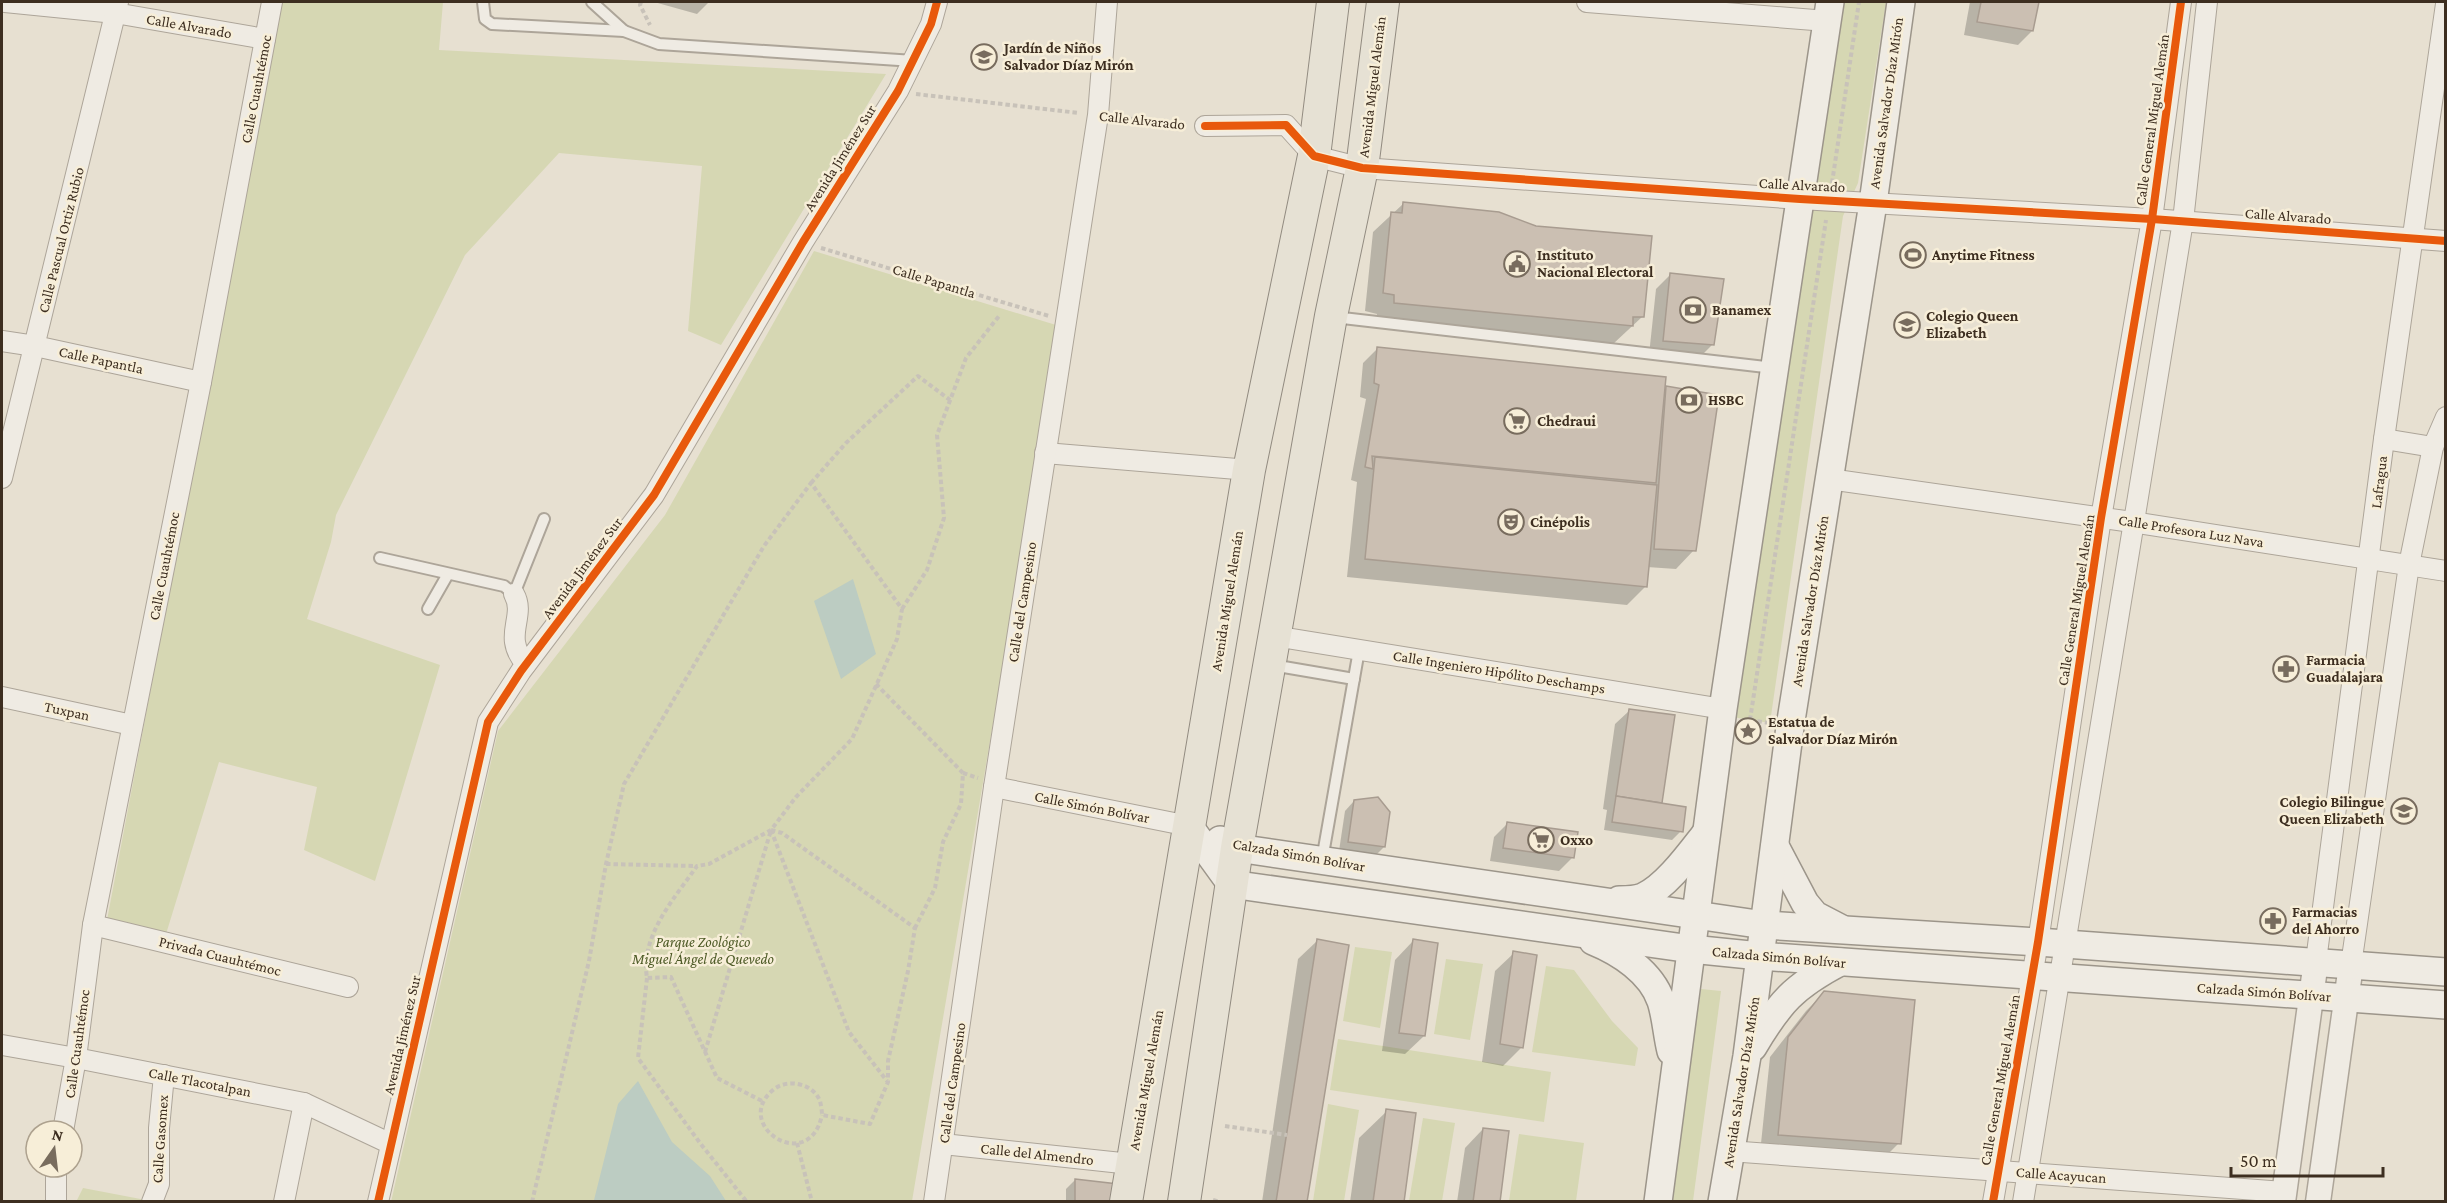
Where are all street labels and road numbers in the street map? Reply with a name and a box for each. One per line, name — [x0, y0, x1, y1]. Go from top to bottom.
street label: Calle Alvarado — [145, 11, 233, 41]
street label: Avenida Miguel Alemán — [1355, 15, 1390, 159]
street label: Avenida Salvador Díaz Mirón — [1866, 16, 1906, 190]
street label: Calle Cuauhtémoc — [238, 33, 274, 144]
street label: Calle General Miguel Alemán — [2132, 33, 2173, 207]
street label: Avenida Jiménez Sur — [801, 101, 880, 215]
street label: Calle Alvarado — [1098, 108, 1186, 132]
street label: Calle Pascual Ortiz Rubio — [35, 165, 87, 315]
street label: Calle Alvarado — [1758, 175, 1846, 195]
street label: Calle Alvarado — [2244, 205, 2332, 227]
street label: Calle Papantla — [890, 261, 977, 302]
street label: Calle Papantla — [57, 343, 145, 378]
street label: Lafragua — [2368, 455, 2391, 509]
street label: Calle Cuauhtémoc — [146, 510, 182, 621]
street label: Calle Profesora Luz Nava — [2117, 512, 2265, 550]
street label: Calle General Miguel Alemán — [2055, 513, 2098, 687]
street label: Avenida Jiménez Sur — [539, 514, 626, 622]
street label: Avenida Salvador Díaz Mirón — [1789, 514, 1831, 688]
street label: Avenida Miguel Alemán — [1208, 529, 1247, 673]
street label: Calle del Campesino — [1005, 541, 1040, 664]
street label: Calle Ingeniero Hipólito Deschamps — [1392, 647, 1606, 698]
street label: Tuxpan — [43, 698, 91, 725]
street label: Calle Simón Bolívar — [1033, 788, 1152, 826]
street label: Calzada Simón Bolívar — [1231, 835, 1367, 875]
street label: Privada Cuauhtémoc — [157, 933, 283, 979]
street label: Calzada Simón Bolívar — [1711, 943, 1847, 971]
street label: Avenida Jiménez Sur — [380, 973, 425, 1097]
street label: Calzada Simón Bolívar — [2196, 979, 2332, 1005]
street label: Calle Cuauhtémoc — [61, 988, 93, 1100]
street label: Calle General Miguel Alemán — [1977, 993, 2024, 1167]
street label: Avenida Salvador Díaz Mirón — [1720, 995, 1762, 1169]
street label: Avenida Miguel Alemán — [1126, 1009, 1167, 1152]
street label: Calle del Campesino — [936, 1022, 969, 1145]
street label: Calle Tlacotalpan — [147, 1064, 253, 1101]
street label: Calle Gasomex — [149, 1094, 171, 1184]
street label: Calle del Almendro — [980, 1140, 1094, 1168]
street label: Calle Acayucan — [2015, 1164, 2107, 1187]

